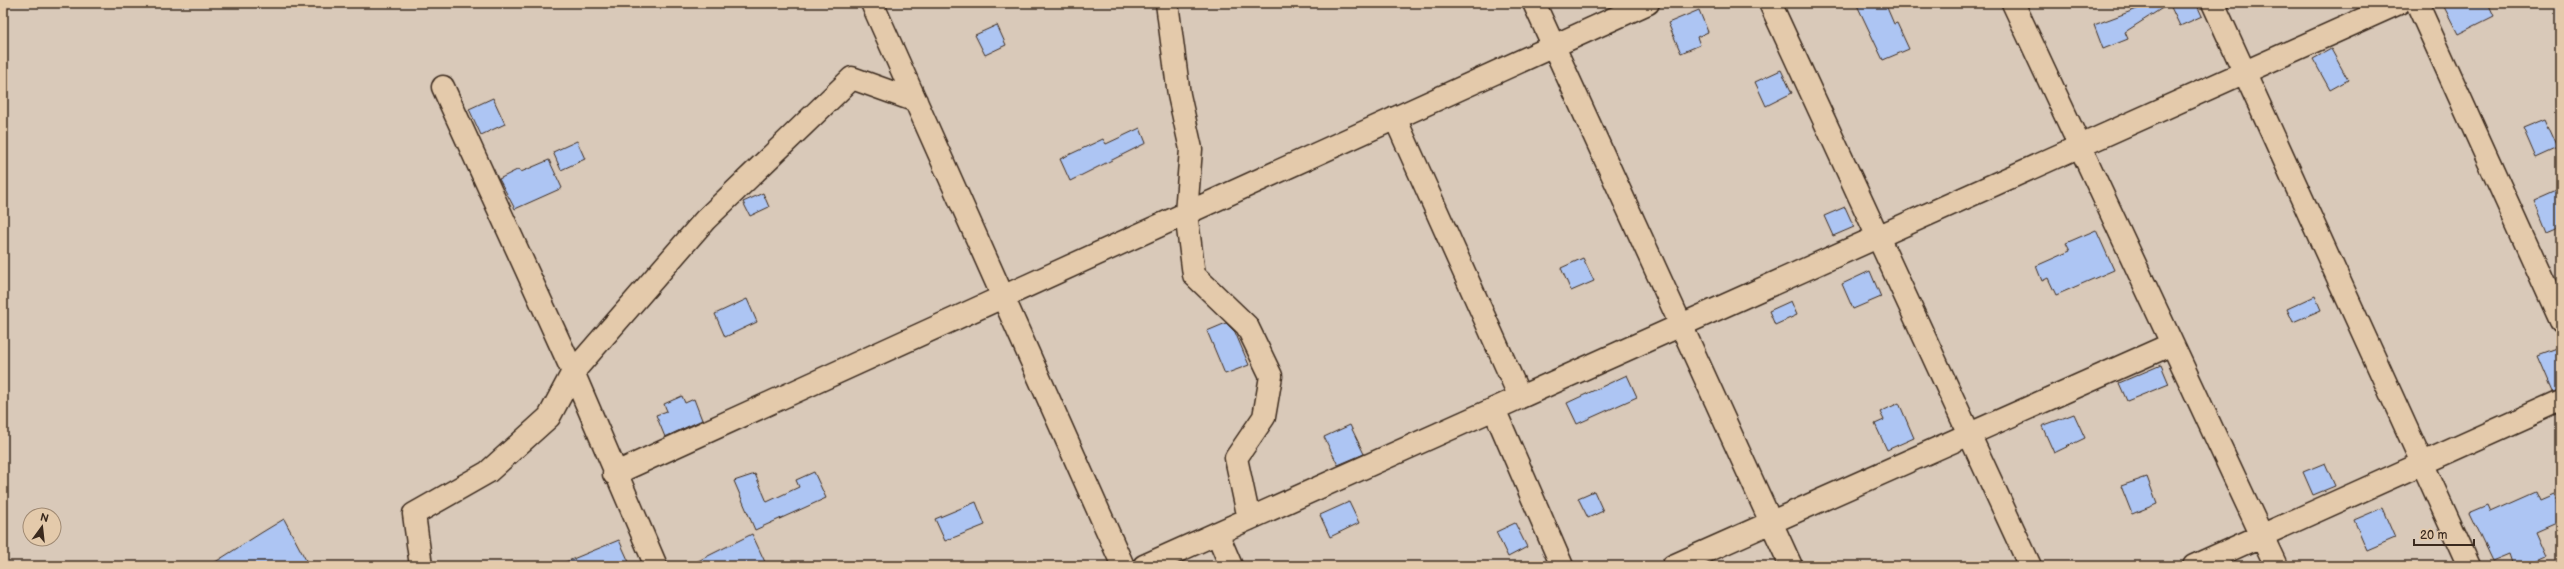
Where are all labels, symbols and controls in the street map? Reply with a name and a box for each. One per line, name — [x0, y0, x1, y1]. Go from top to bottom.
north arrow — [22, 507, 62, 547]
text: N — [39, 510, 50, 525]
scale bar — [2414, 521, 2474, 547]
text: 20 m — [2420, 528, 2447, 543]

